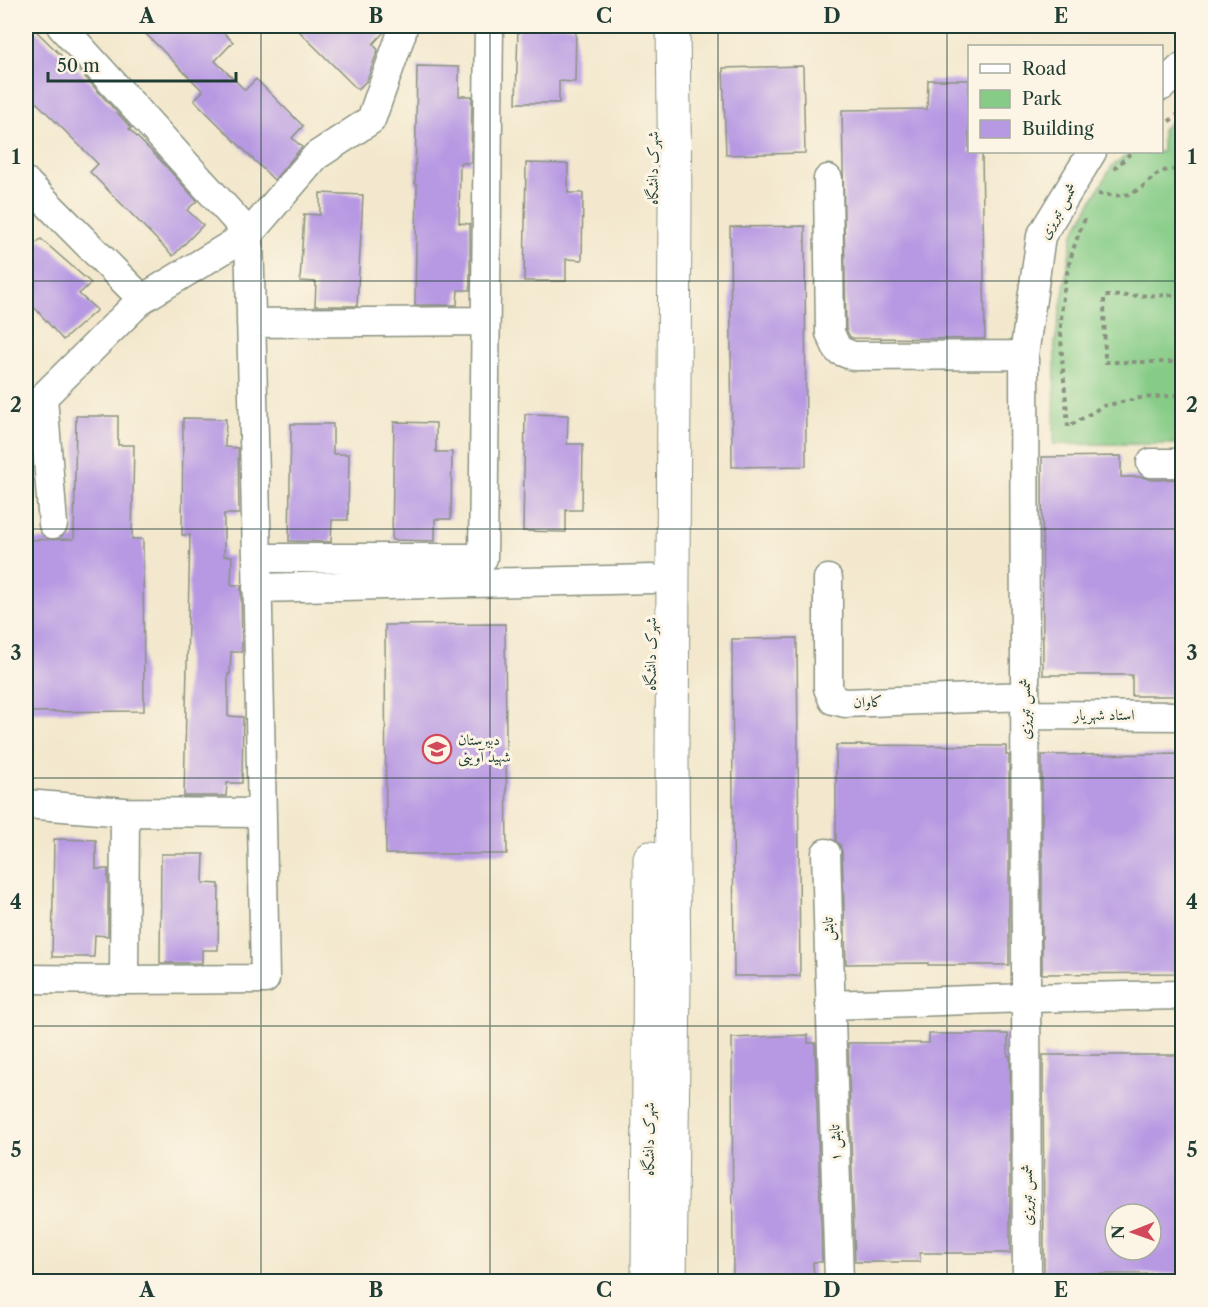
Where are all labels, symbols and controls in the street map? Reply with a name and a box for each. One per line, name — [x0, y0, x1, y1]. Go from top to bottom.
text: A — [138, 4, 155, 28]
text: B — [369, 4, 384, 28]
text: C — [596, 4, 612, 28]
text: D — [823, 4, 841, 28]
text: E — [1054, 4, 1068, 28]
scale bar — [48, 45, 236, 83]
legend — [968, 45, 1163, 153]
text: 50 m — [57, 55, 100, 77]
text: Road — [1022, 58, 1067, 80]
text: Park — [1022, 88, 1063, 110]
text: Building — [1022, 118, 1094, 140]
street label: شهرک دانشگاه — [643, 131, 663, 205]
text: 1 — [12, 145, 21, 169]
text: 1 — [1188, 145, 1197, 169]
street label: شمس تبریزی — [1034, 179, 1082, 243]
text: 2 — [10, 393, 22, 417]
text: 2 — [1186, 393, 1198, 417]
street label: شهرک دانشگاه — [641, 617, 661, 691]
text: 3 — [10, 641, 22, 665]
text: 3 — [1186, 641, 1198, 665]
street label: شمس تبریزی — [1015, 678, 1035, 740]
street label: کاوان — [853, 691, 883, 712]
street label: استاد شهریار — [1072, 705, 1134, 725]
place label: دبیرستان شهید آوینی — [458, 730, 511, 767]
school or university icon: دبیرستان شهید آوینی — [421, 733, 453, 765]
text: 4 — [10, 890, 22, 914]
text: 4 — [1186, 890, 1198, 914]
street label: تابش — [818, 917, 838, 941]
street label: شهرک دانشگاه — [639, 1102, 659, 1176]
street label: تابش ۱ — [824, 1124, 846, 1162]
text: 5 — [10, 1138, 22, 1162]
text: 5 — [1186, 1138, 1198, 1162]
street label: شمس تبریزی — [1017, 1164, 1037, 1226]
north arrow — [1103, 1202, 1163, 1262]
text: N — [1108, 1225, 1128, 1239]
text: A — [138, 1278, 155, 1302]
text: B — [369, 1278, 384, 1302]
text: C — [596, 1278, 612, 1302]
text: D — [823, 1278, 841, 1302]
text: E — [1054, 1278, 1068, 1302]

